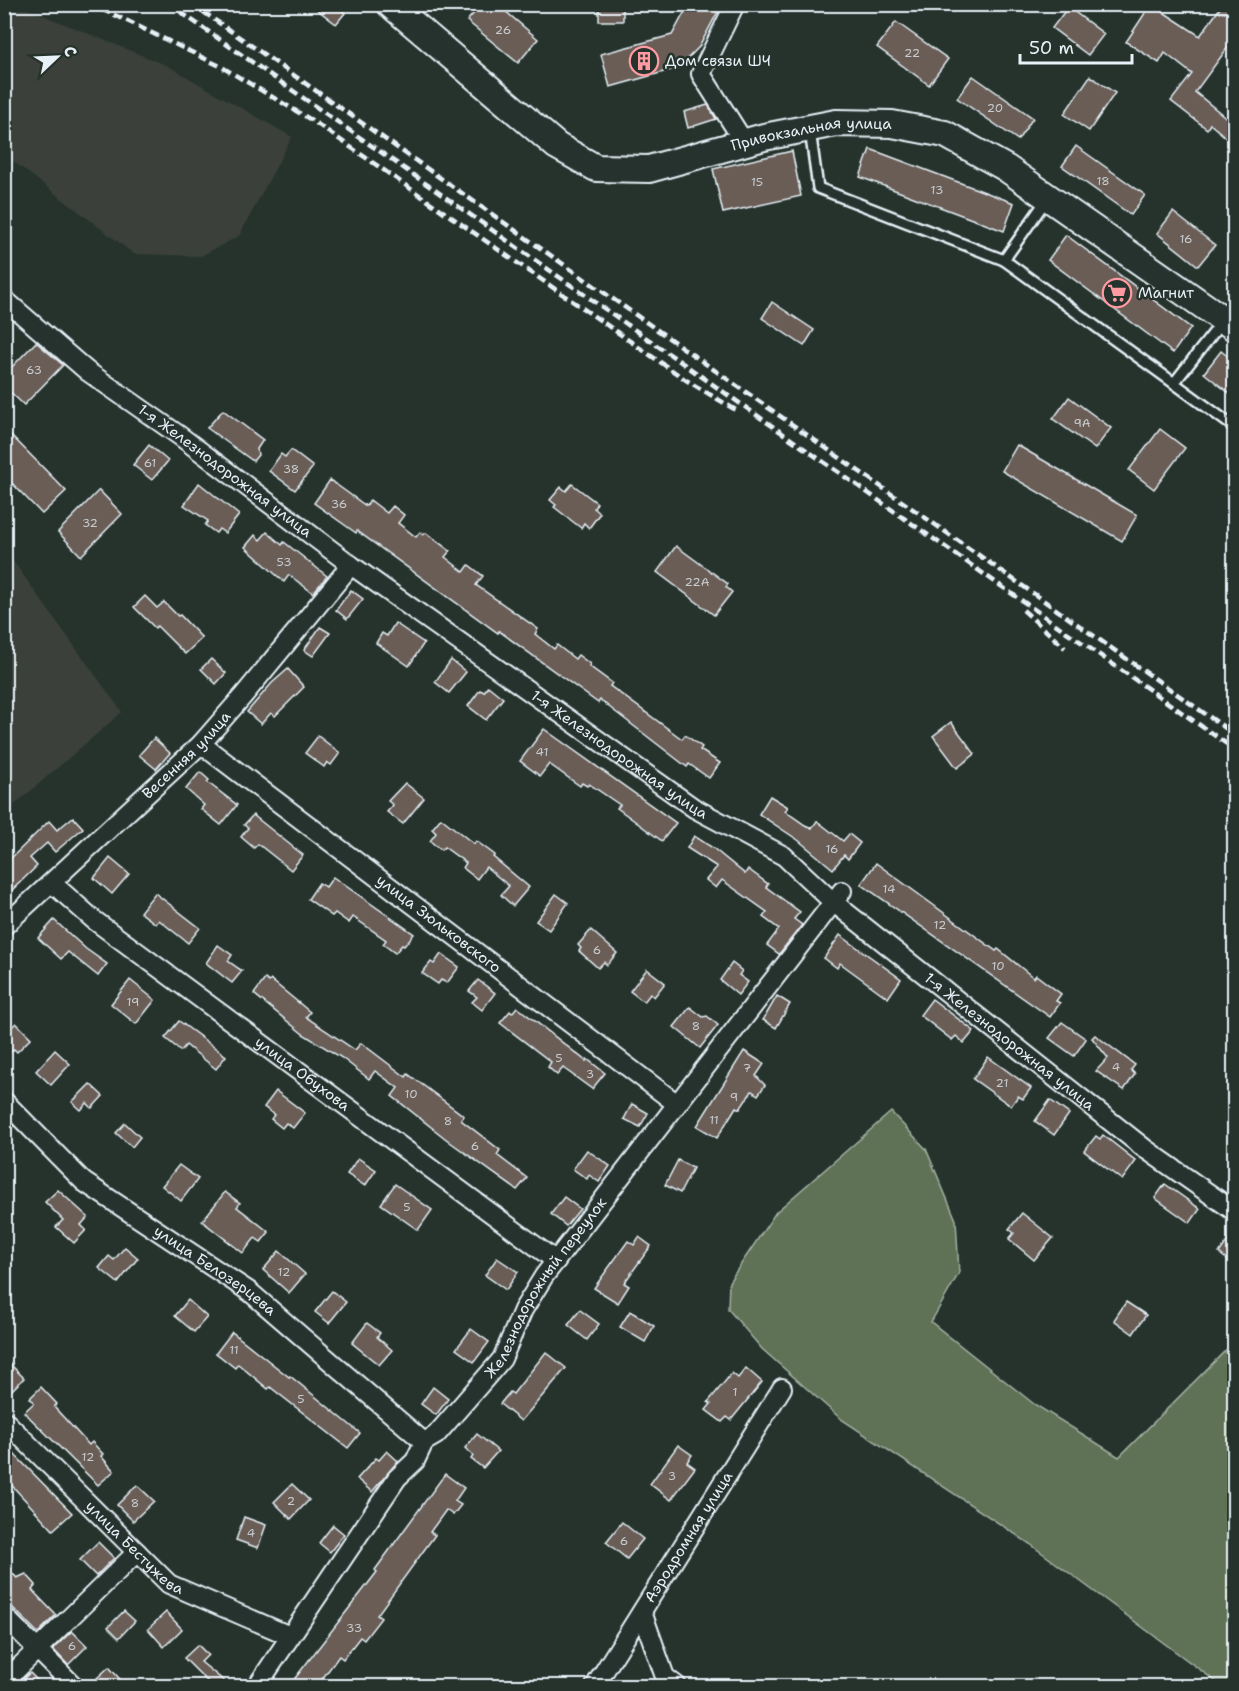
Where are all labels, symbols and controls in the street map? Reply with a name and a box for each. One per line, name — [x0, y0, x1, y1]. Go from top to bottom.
house number: 26 — [495, 22, 511, 38]
north arrow — [27, 27, 87, 87]
scale bar — [1020, 27, 1132, 65]
text: 50 m — [1029, 36, 1074, 60]
text: С — [59, 43, 82, 60]
building icon: Дом связи ШЧ — [628, 45, 660, 77]
house number: 22 — [904, 45, 920, 61]
place label: Дом связи ШЧ — [665, 51, 771, 71]
house number: 20 — [987, 100, 1003, 116]
street label: Привокзальная улица — [729, 113, 893, 156]
house number: 18 — [1096, 173, 1110, 189]
house number: 15 — [751, 174, 763, 190]
house number: 13 — [931, 182, 943, 198]
house number: 16 — [1179, 231, 1193, 247]
supermarket icon: Магнит — [1101, 277, 1133, 309]
place label: Магнит — [1138, 283, 1194, 303]
house number: 63 — [26, 362, 42, 378]
street label: 1-я Железнодорожная улица — [134, 400, 316, 542]
house number: 9А — [1073, 415, 1091, 431]
house number: 61 — [144, 455, 156, 471]
house number: 38 — [283, 461, 299, 477]
house number: 36 — [331, 496, 347, 512]
house number: 32 — [82, 515, 98, 531]
house number: 53 — [276, 554, 292, 570]
house number: 22А — [685, 574, 710, 590]
street label: 1-я Железнодорожная улица — [527, 685, 712, 824]
street label: Весенняя улица — [138, 706, 236, 804]
house number: 41 — [536, 744, 548, 760]
house number: 16 — [825, 841, 839, 857]
street label: улица Зюльковского — [372, 870, 505, 977]
house number: 14 — [883, 881, 895, 897]
house number: 12 — [934, 917, 946, 933]
house number: 6 — [593, 942, 601, 958]
house number: 10 — [991, 958, 1005, 974]
street label: 1-я Железнодорожная улица — [920, 968, 1099, 1116]
house number: 19 — [127, 994, 139, 1010]
house number: 8 — [692, 1018, 700, 1034]
street label: улица Обухова — [251, 1032, 354, 1116]
house number: 5 — [555, 1050, 563, 1066]
house number: 4 — [1112, 1059, 1120, 1075]
house number: 7 — [743, 1060, 751, 1076]
house number: 3 — [586, 1066, 594, 1082]
house number: 21 — [996, 1075, 1008, 1091]
house number: 10 — [404, 1086, 418, 1102]
house number: 9 — [730, 1089, 738, 1105]
house number: 11 — [709, 1112, 719, 1128]
house number: 8 — [444, 1113, 452, 1129]
house number: 6 — [471, 1138, 479, 1154]
street label: Железнодорожный переулок — [480, 1193, 611, 1382]
house number: 5 — [403, 1199, 411, 1215]
street label: улица Белозерцева — [150, 1221, 281, 1321]
house number: 12 — [278, 1264, 290, 1280]
house number: 11 — [229, 1342, 239, 1358]
house number: 1 — [732, 1384, 738, 1400]
house number: 5 — [297, 1391, 305, 1407]
house number: 12 — [82, 1449, 94, 1465]
street label: Аэродромная улица — [640, 1467, 738, 1606]
house number: 3 — [668, 1468, 676, 1484]
house number: 2 — [287, 1493, 295, 1509]
house number: 8 — [131, 1495, 139, 1511]
street label: улица Бестужева — [81, 1496, 187, 1599]
house number: 4 — [247, 1525, 255, 1541]
house number: 6 — [620, 1533, 628, 1549]
house number: 33 — [346, 1620, 362, 1636]
house number: 6 — [68, 1638, 76, 1654]

